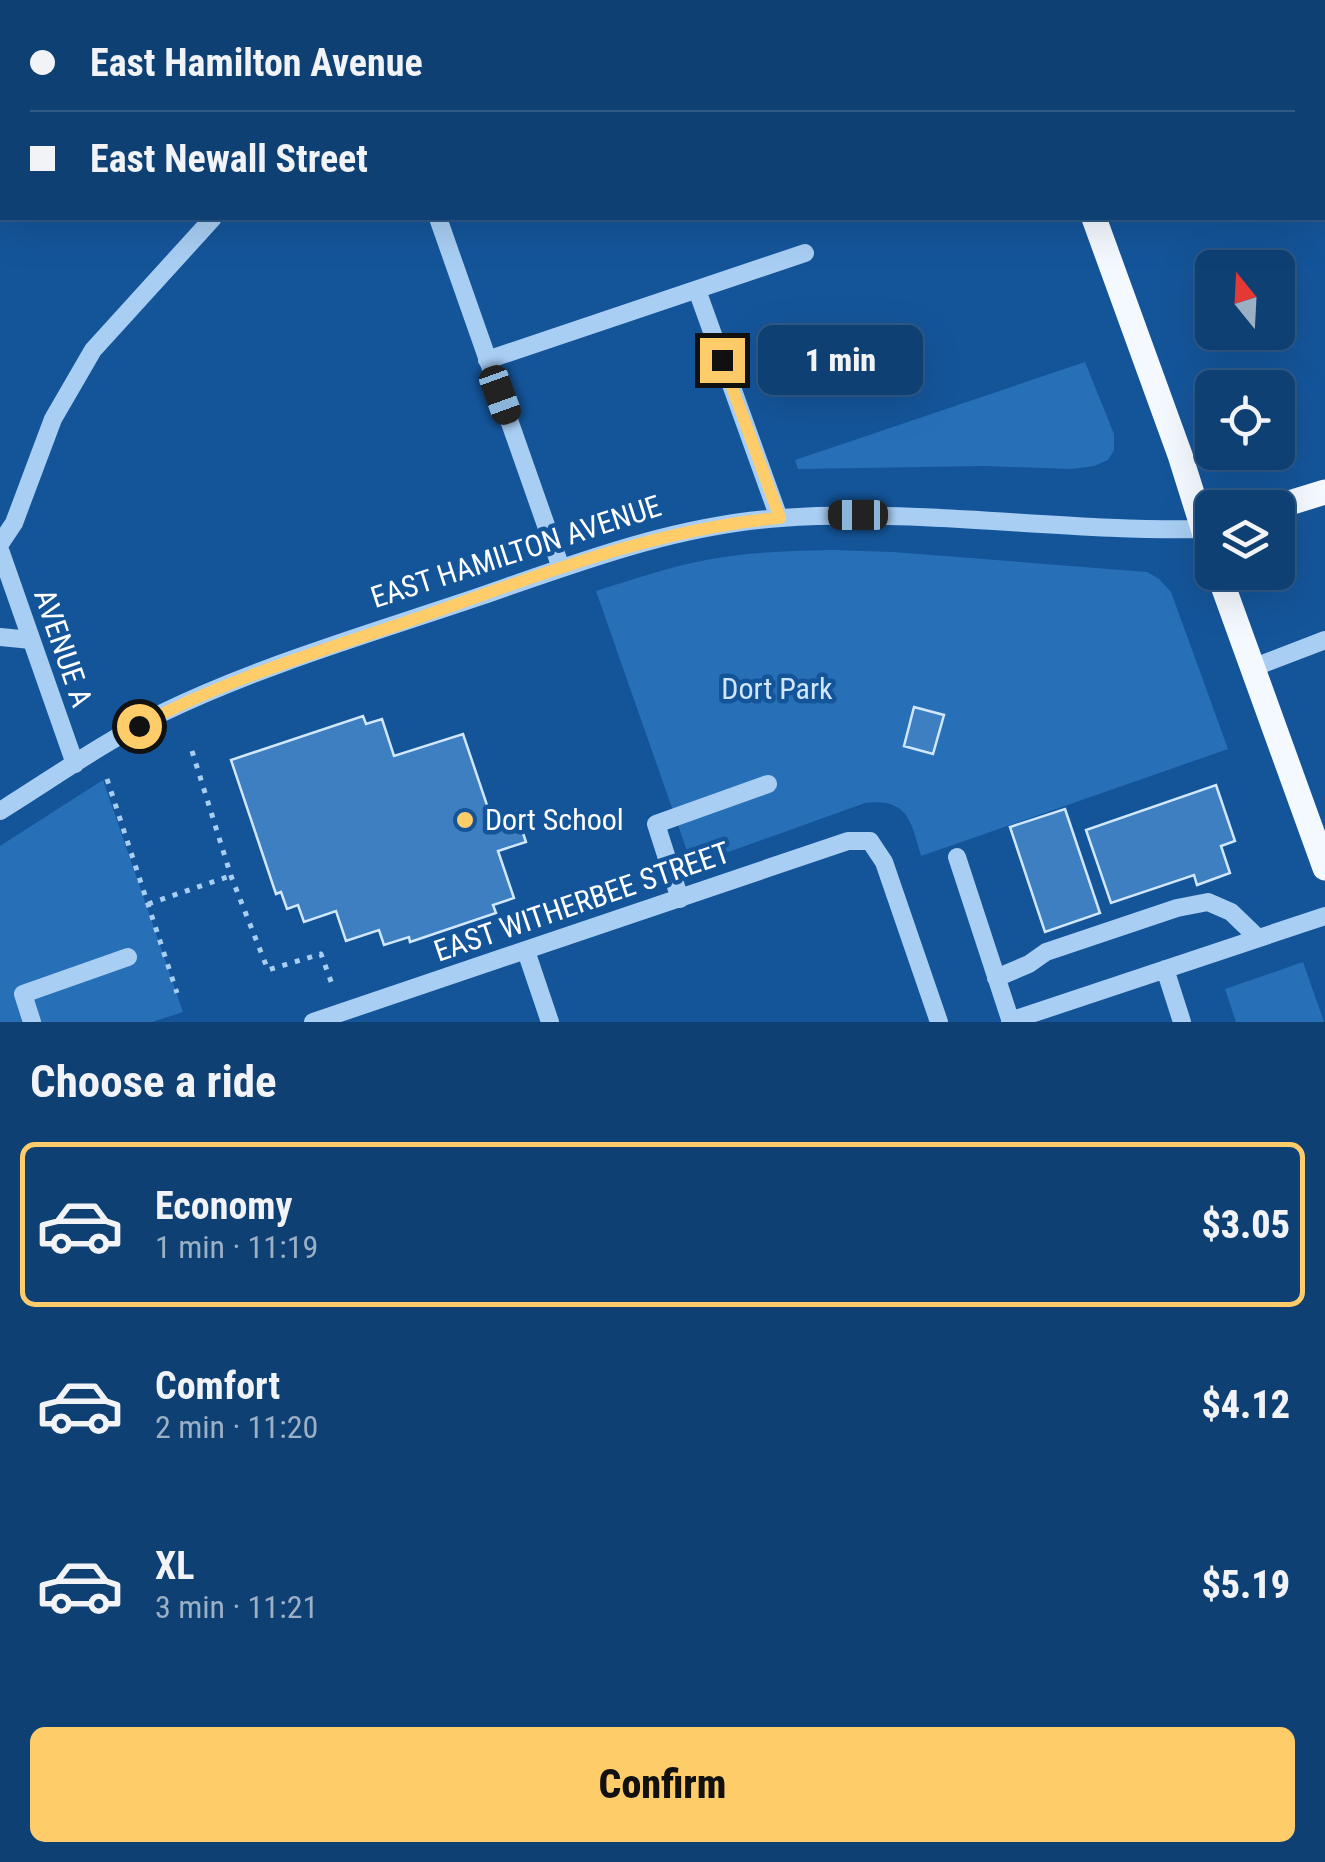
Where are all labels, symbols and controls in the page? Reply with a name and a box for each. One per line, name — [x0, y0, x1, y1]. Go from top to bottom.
text: East Hamilton Avenue — [90, 41, 423, 85]
text: East Newall Street — [90, 137, 368, 181]
north arrow — [1195, 250, 1295, 350]
map controls — [1195, 250, 1295, 590]
callout: 1 min — [757, 325, 922, 395]
route end — [700, 338, 745, 383]
text: 1 min — [805, 341, 876, 379]
car — [476, 362, 524, 428]
button: locate — [1195, 370, 1295, 470]
street label: EAST HAMILTON AVENUE — [366, 488, 665, 615]
button: layers — [1195, 490, 1295, 590]
car — [828, 500, 888, 530]
street label: AVENUE A — [27, 584, 100, 711]
park label: Dort Park — [721, 671, 833, 706]
route start — [117, 704, 162, 749]
place label: Dort School — [485, 802, 624, 837]
marker: Dort School — [454, 809, 476, 831]
street label: EAST WITHERBEE STREET — [429, 834, 734, 969]
text: Choose a ride — [30, 1055, 277, 1108]
icon: car — [35, 1180, 125, 1270]
text: Economy — [155, 1184, 292, 1228]
text: $3.05 — [1201, 1203, 1290, 1247]
text: 1 min · 11:19 — [155, 1228, 318, 1266]
icon: car — [35, 1360, 125, 1450]
text: Comfort — [155, 1364, 280, 1408]
text: $4.12 — [1201, 1383, 1290, 1427]
text: 2 min · 11:20 — [155, 1408, 318, 1446]
icon: car — [35, 1540, 125, 1630]
text: XL — [155, 1544, 194, 1588]
text: $5.19 — [1201, 1563, 1290, 1607]
text: 3 min · 11:21 — [155, 1588, 318, 1626]
button: Confirm — [30, 1727, 1295, 1842]

